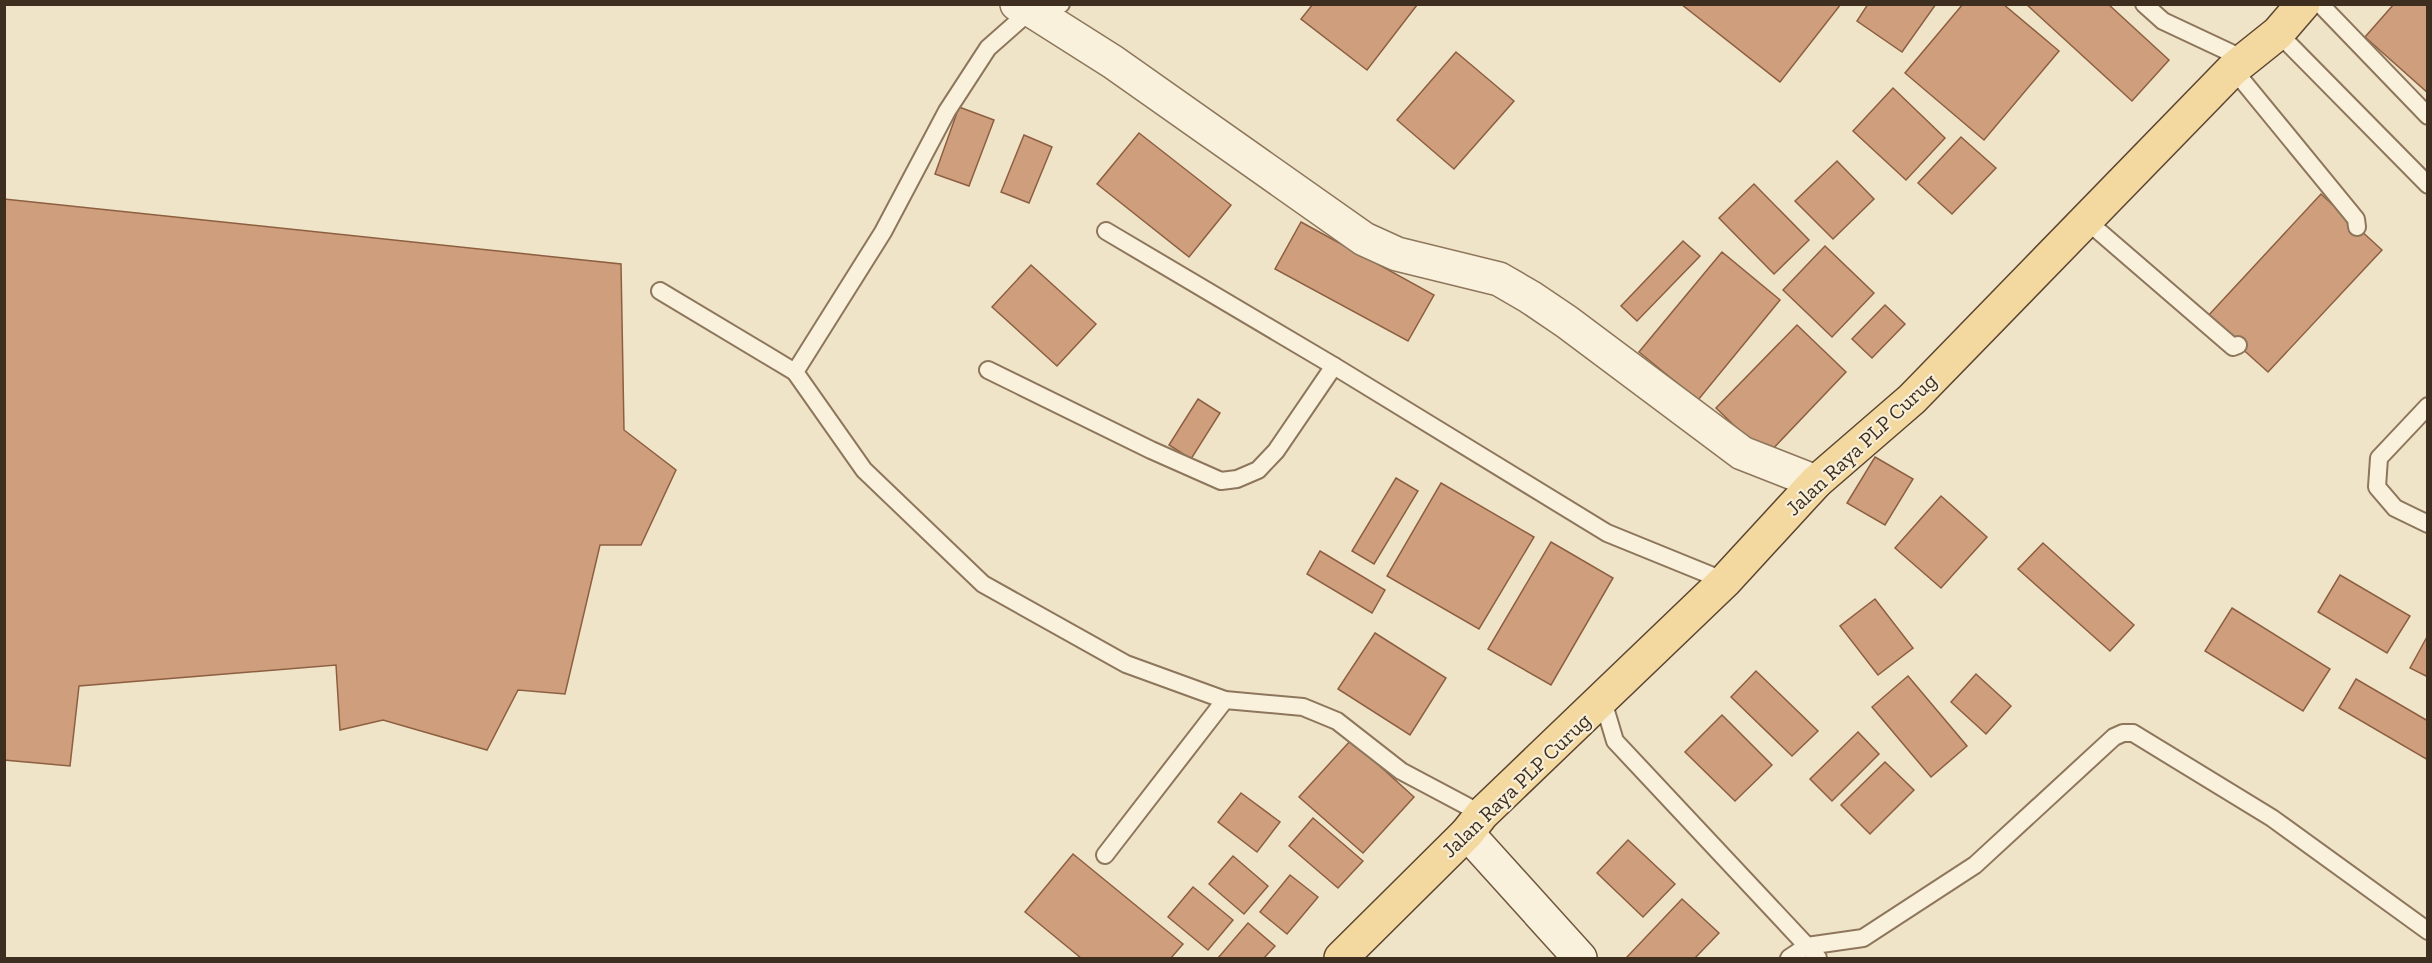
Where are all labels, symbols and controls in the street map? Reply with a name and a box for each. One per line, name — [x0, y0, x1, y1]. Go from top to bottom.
street label: Jalan Raya PLP Curug — [1780, 367, 1942, 520]
street label: Jalan Raya PLP Curug — [1436, 707, 1596, 862]

